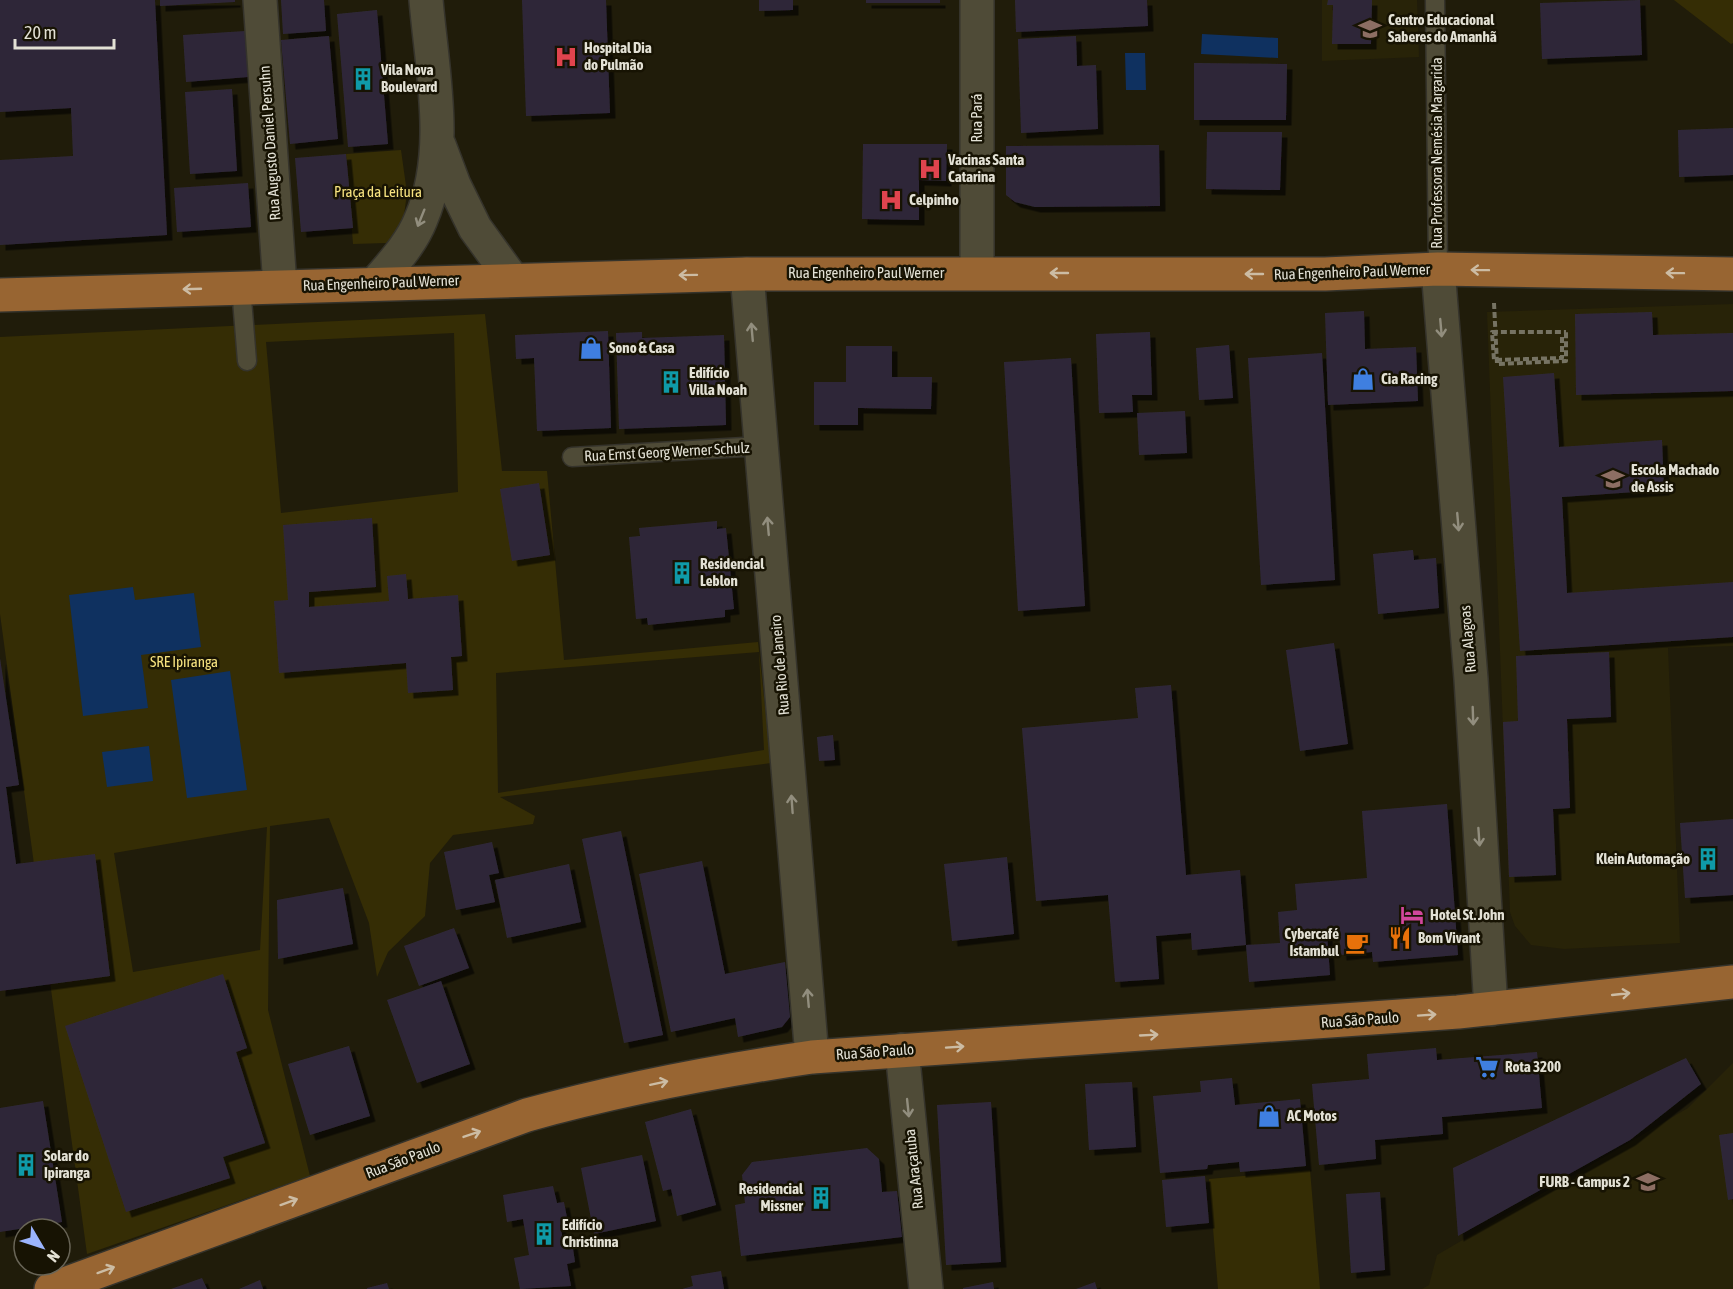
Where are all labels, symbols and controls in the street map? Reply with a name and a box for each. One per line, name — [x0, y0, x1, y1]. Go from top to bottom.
place label: Centro Educacional Saberes do Amanhã — [1388, 11, 1497, 45]
scale bar — [15, 12, 114, 50]
school or university icon: Centro Educacional Saberes do Amanhã — [1357, 16, 1383, 42]
text: 20 m — [24, 22, 56, 43]
place label: Hospital Dia do Pulmão — [584, 39, 652, 73]
hospital icon: Hospital Dia do Pulmão — [553, 44, 579, 70]
street label: Rua Professora Nemésia Margarida — [1428, 57, 1445, 249]
place label: Vila Nova Boulevard — [380, 61, 437, 95]
street label: Rua Augusto Daniel Persuhn — [256, 65, 283, 221]
building icon: Vila Nova Boulevard — [350, 66, 376, 92]
street label: Rua Pará — [968, 94, 985, 142]
place label: Vacinas Santa Catarina — [947, 151, 1024, 185]
hospital icon: Vacinas Santa Catarina — [917, 156, 943, 182]
park label: Praça da Leitura — [334, 183, 422, 200]
hospital icon: Celpinho — [878, 187, 904, 213]
place label: Celpinho — [909, 191, 959, 208]
one-way arrow — [415, 208, 426, 226]
street label: Rua Engenheiro Paul Werner — [1274, 260, 1431, 283]
street label: Rua Engenheiro Paul Werner — [788, 264, 945, 281]
one-way arrow — [1470, 264, 1490, 276]
one-way arrow — [1049, 267, 1069, 279]
one-way arrow — [1665, 267, 1685, 278]
one-way arrow — [1244, 268, 1264, 280]
one-way arrow — [679, 269, 699, 281]
street label: Rua Engenheiro Paul Werner — [303, 271, 460, 294]
one-way arrow — [183, 283, 203, 295]
one-way arrow — [1436, 317, 1447, 337]
one-way arrow — [746, 322, 757, 342]
shop icon: Sono & Casa — [578, 335, 604, 361]
place label: Sono & Casa — [609, 339, 675, 356]
place label: Edifício Villa Noah — [688, 364, 747, 398]
shop icon: Cia Racing — [1350, 366, 1376, 392]
building icon: Edifício Villa Noah — [658, 369, 684, 395]
place label: Cia Racing — [1381, 370, 1438, 387]
street label: Rua Ernst Georg Werner Schulz — [584, 439, 751, 464]
place label: Escola Machado de Assis — [1631, 461, 1719, 495]
school or university icon: Escola Machado de Assis — [1600, 466, 1626, 492]
one-way arrow — [1453, 511, 1464, 531]
one-way arrow — [762, 517, 773, 536]
place label: Residencial Leblon — [700, 555, 765, 589]
building icon: Residencial Leblon — [669, 560, 695, 586]
street label: Rua Alagoas — [1456, 605, 1479, 673]
street label: Rua Rio de Janeiro — [767, 614, 792, 716]
park label: SRE Ipiranga — [150, 653, 218, 670]
one-way arrow — [1467, 706, 1478, 726]
one-way arrow — [786, 794, 797, 814]
one-way arrow — [1474, 827, 1485, 847]
building icon: Klein Automação — [1695, 846, 1721, 872]
place label: Klein Automação — [1596, 850, 1690, 867]
hotel icon: Hotel St. John — [1399, 902, 1425, 928]
place label: Hotel St. John — [1430, 906, 1505, 923]
place label: Cybercafé Istambul — [1284, 925, 1340, 959]
restaurant icon: Bom Vivant — [1387, 925, 1413, 951]
place label: Bom Vivant — [1418, 929, 1481, 946]
cafe icon: Cybercafé Istambul — [1344, 930, 1370, 956]
one-way arrow — [1611, 988, 1631, 999]
one-way arrow — [802, 989, 813, 1009]
street label: Rua São Paulo — [1320, 1008, 1400, 1031]
one-way arrow — [1417, 1009, 1437, 1020]
one-way arrow — [1139, 1029, 1159, 1040]
street label: Rua São Paulo — [835, 1040, 915, 1063]
one-way arrow — [944, 1041, 964, 1052]
supermarket icon: Rota 3200 — [1474, 1054, 1500, 1080]
place label: Rota 3200 — [1505, 1058, 1561, 1075]
one-way arrow — [649, 1077, 669, 1088]
one-way arrow — [903, 1098, 914, 1118]
shop icon: AC Motos — [1256, 1103, 1282, 1129]
place label: AC Motos — [1286, 1107, 1337, 1124]
one-way arrow — [462, 1128, 481, 1139]
street label: Rua Araçatuba — [901, 1128, 926, 1210]
street label: Rua São Paulo — [363, 1138, 442, 1182]
place label: Solar do Ipiranga — [44, 1147, 90, 1181]
building icon: Solar do Ipiranga — [13, 1152, 39, 1178]
school or university icon: FURB - Campus 2 — [1635, 1169, 1661, 1195]
place label: FURB - Campus 2 — [1539, 1173, 1630, 1190]
place label: Residencial Missner — [739, 1180, 804, 1214]
building icon: Residencial Missner — [808, 1185, 834, 1211]
one-way arrow — [279, 1196, 298, 1207]
place label: Edifício Christinna — [562, 1216, 619, 1250]
north arrow — [12, 1217, 72, 1277]
building icon: Edifício Christinna — [531, 1221, 557, 1247]
text: N — [44, 1247, 64, 1266]
one-way arrow — [96, 1263, 115, 1274]

